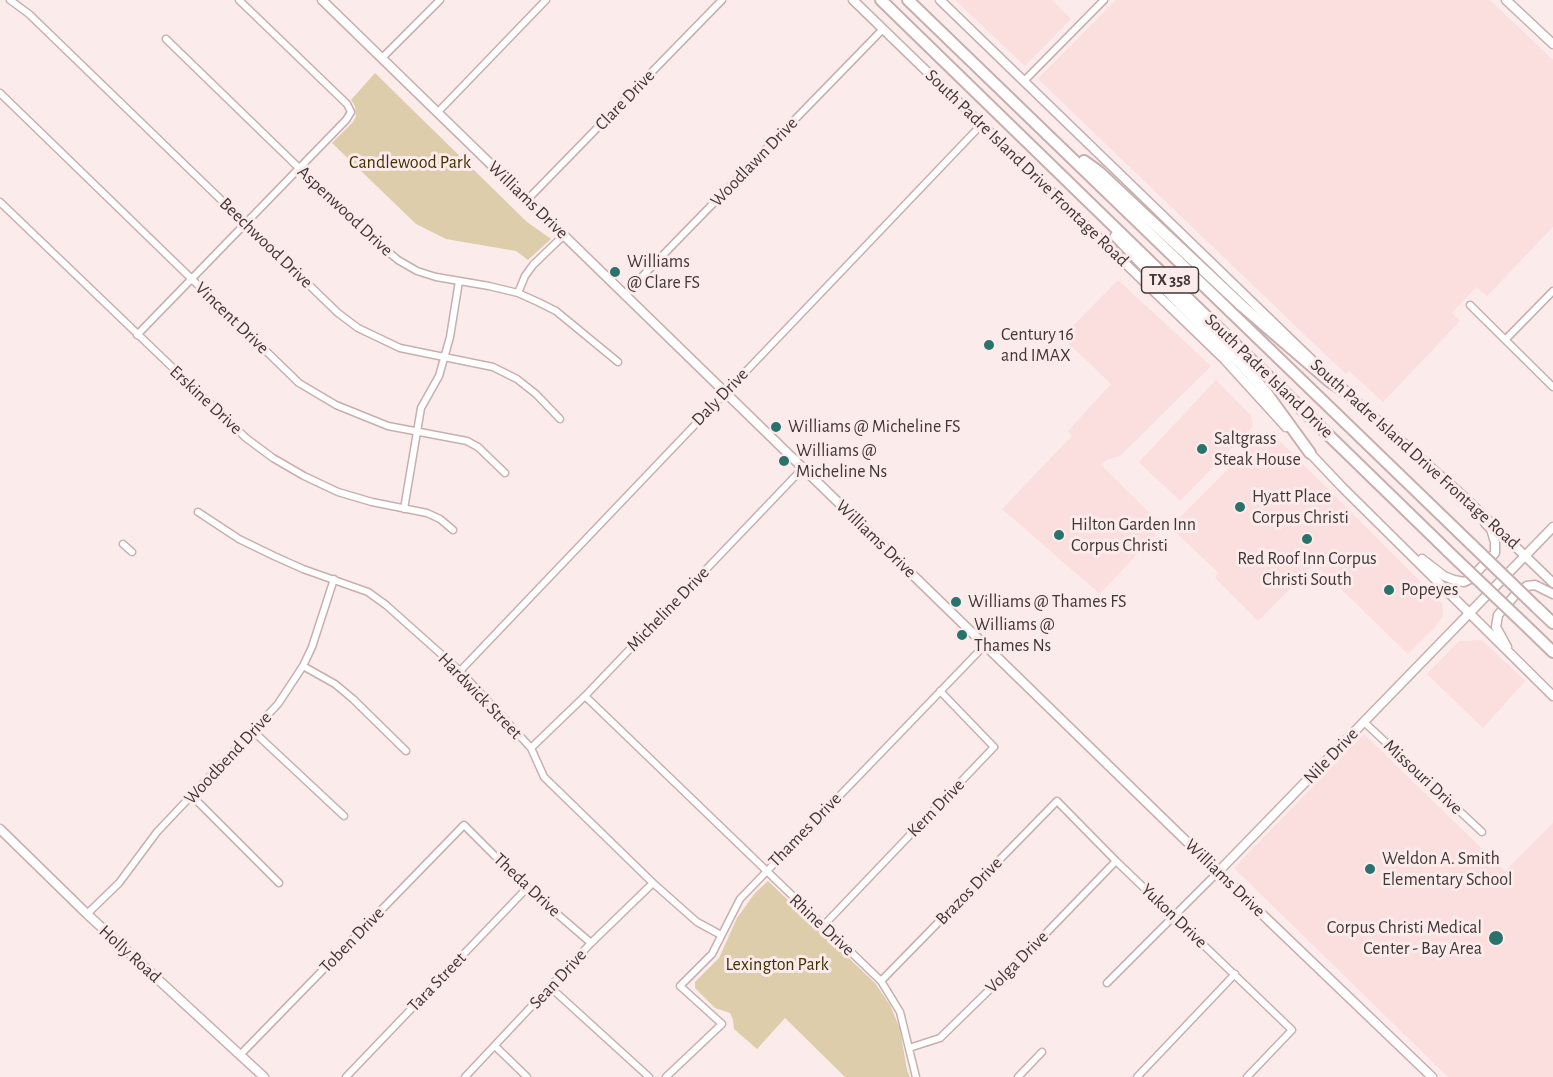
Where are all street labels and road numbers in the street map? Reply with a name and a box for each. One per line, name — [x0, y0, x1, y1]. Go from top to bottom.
street label: Clare Drive — [591, 65, 659, 135]
street label: South Padre Island Drive Frontage Road — [921, 65, 1133, 271]
street label: Woodlawn Drive — [706, 113, 802, 211]
street label: Williams Drive — [483, 156, 573, 244]
street label: Aspenwood Drive — [293, 161, 397, 261]
street label: Beechwood Drive — [215, 193, 317, 293]
road number: TX 358 — [1142, 267, 1198, 293]
street label: Vincent Drive — [191, 277, 273, 359]
street label: South Padre Island Drive — [1200, 309, 1338, 443]
street label: South Padre Island Drive Frontage Road — [1306, 354, 1524, 554]
street label: Erskine Drive — [165, 361, 247, 439]
street label: Daly Drive — [687, 363, 753, 431]
street label: Williams Drive — [831, 495, 921, 583]
street label: Micheline Drive — [622, 562, 714, 656]
street label: Hardwick Street — [433, 648, 527, 744]
street label: Woodbend Drive — [180, 707, 276, 809]
street label: Nile Drive — [1299, 723, 1363, 789]
street label: Missouri Drive — [1379, 735, 1467, 819]
street label: Kern Drive — [903, 774, 969, 842]
street label: Thames Drive — [764, 788, 846, 872]
street label: Williams Drive — [1180, 834, 1270, 922]
street label: Theda Drive — [489, 848, 565, 922]
street label: Brazos Drive — [931, 852, 1007, 930]
street label: Yukon Drive — [1136, 879, 1212, 953]
street label: Rhine Drive — [785, 889, 859, 961]
street label: Toben Drive — [315, 902, 389, 978]
street label: Holly Road — [94, 921, 166, 987]
street label: Volga Drive — [981, 926, 1053, 998]
street label: Sean Drive — [525, 944, 591, 1014]
street label: Tara Street — [403, 948, 471, 1016]

